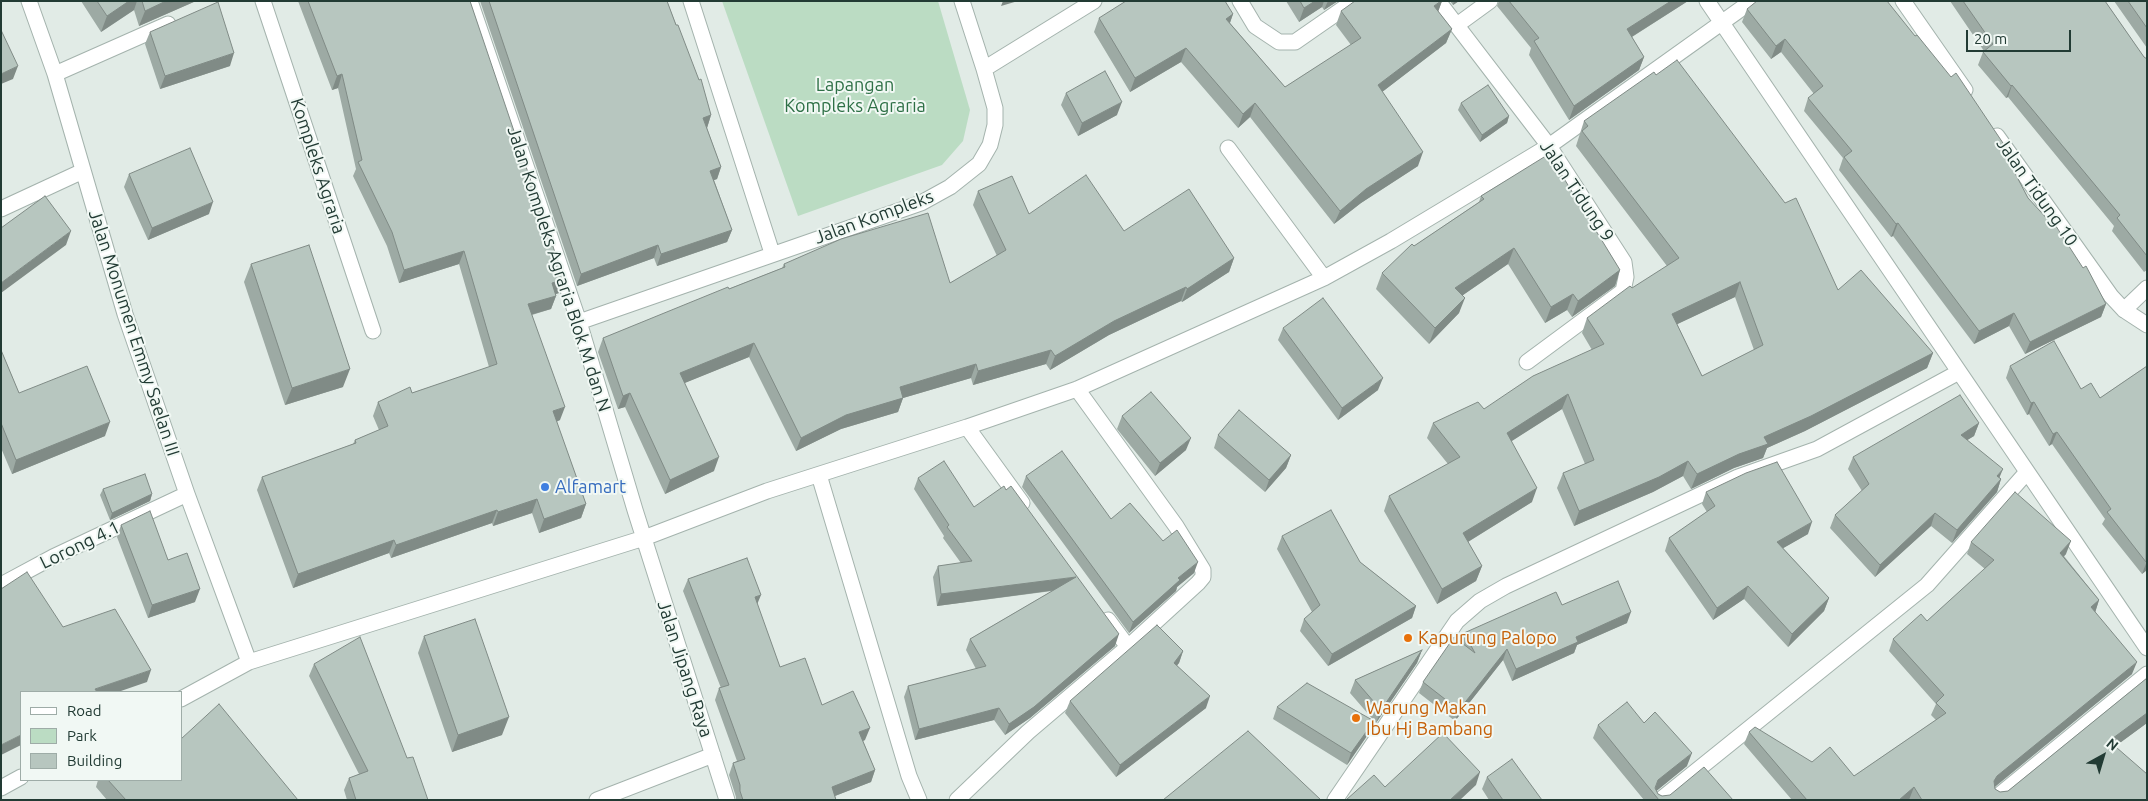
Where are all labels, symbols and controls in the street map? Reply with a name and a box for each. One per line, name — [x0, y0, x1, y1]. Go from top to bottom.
scale bar — [1968, 20, 2073, 52]
text: 20 m — [1974, 30, 2007, 47]
park label: Lapangan Kompleks Agraria — [784, 74, 926, 116]
street label: Kompleks Agraria — [286, 95, 350, 237]
street label: Jalan Kompleks Agraria Blok M dan N — [503, 124, 615, 414]
street label: Jalan Tidung 10 — [1992, 134, 2082, 250]
street label: Jalan Tidung 9 — [1535, 136, 1619, 246]
street label: Jalan Kompleks — [811, 185, 937, 249]
street label: Jalan Monumen Emmy Saelan III — [84, 207, 184, 459]
place label: Alfamart — [555, 476, 626, 498]
marker: Alfamart — [539, 481, 551, 493]
street label: Lorong 4.1 — [36, 516, 124, 574]
street label: Jalan Jipang Raya — [653, 598, 717, 740]
place label: Kapurung Palopo — [1418, 627, 1557, 649]
marker: Kapurung Palopo — [1402, 632, 1414, 644]
legend — [20, 691, 182, 781]
place label: Warung Makan Ibu Hj Bambang — [1366, 697, 1493, 740]
text: Road — [67, 702, 102, 719]
marker: Warung Makan Ibu Hj Bambang — [1350, 712, 1362, 724]
text: Park — [67, 727, 97, 744]
north arrow — [2078, 731, 2128, 781]
text: N — [2103, 735, 2122, 754]
text: Building — [67, 752, 122, 769]

